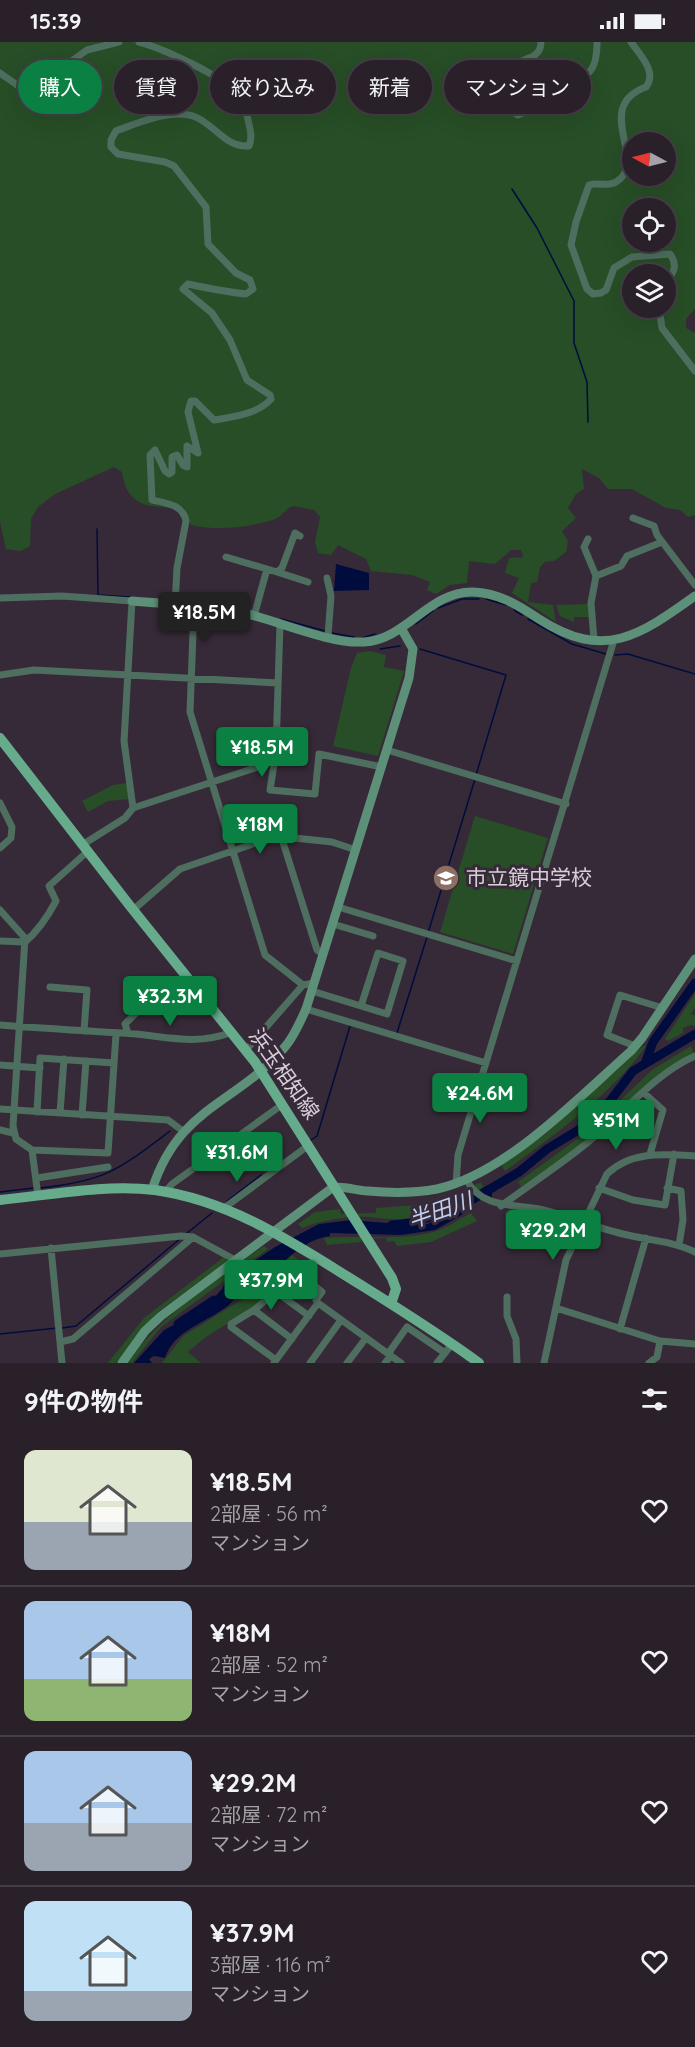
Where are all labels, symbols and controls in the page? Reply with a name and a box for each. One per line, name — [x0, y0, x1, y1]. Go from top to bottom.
text: 15:39 — [30, 7, 82, 35]
chip: 購入 — [18, 60, 102, 114]
chip: 賃貸 — [114, 60, 198, 114]
chip: 絞り込み — [210, 60, 336, 114]
chip: 新着 — [348, 60, 432, 114]
chip: マンション — [444, 60, 591, 114]
north arrow — [622, 132, 676, 186]
map controls — [622, 132, 676, 318]
button: locate — [622, 198, 676, 252]
button: layers — [622, 264, 676, 318]
pin: ¥18.5M — [155, 592, 253, 643]
text: ¥18.5M — [172, 599, 236, 624]
pin: ¥18.5M — [213, 727, 311, 778]
text: ¥18.5M — [230, 734, 294, 759]
pin: ¥18M — [224, 804, 296, 855]
text: ¥18M — [236, 811, 284, 836]
school or university icon: 市立鏡中学校 — [431, 863, 461, 893]
place label: 市立鏡中学校 — [466, 864, 592, 890]
pin: ¥32.3M — [121, 976, 219, 1027]
text: ¥32.3M — [137, 983, 203, 1008]
street label: 浜玉相知線 — [244, 1023, 326, 1124]
pin: ¥24.6M — [431, 1073, 529, 1124]
text: ¥24.6M — [446, 1080, 514, 1105]
pin: ¥51M — [580, 1100, 652, 1151]
text: ¥51M — [592, 1107, 640, 1132]
pin: ¥31.6M — [188, 1132, 286, 1183]
text: ¥31.6M — [206, 1139, 268, 1164]
water label: 半田川 — [404, 1185, 478, 1234]
pin: ¥29.2M — [504, 1210, 602, 1261]
text: ¥29.2M — [520, 1217, 586, 1242]
pin: ¥37.9M — [222, 1260, 320, 1311]
text: ¥37.9M — [239, 1267, 303, 1292]
icon: filters — [638, 1383, 671, 1416]
text: 9件の物件 — [24, 1385, 143, 1418]
text: ¥18.5M — [210, 1465, 293, 1498]
icon: home — [72, 1474, 144, 1546]
icon: heart — [638, 1494, 671, 1527]
text: 2部屋 · 56 m² — [210, 1501, 328, 1526]
text: マンション — [210, 1530, 310, 1555]
text: ¥18M — [210, 1616, 271, 1649]
icon: home — [72, 1625, 144, 1697]
icon: heart — [638, 1645, 671, 1678]
text: 2部屋 · 52 m² — [210, 1652, 328, 1677]
text: マンション — [210, 1681, 310, 1706]
text: ¥29.2M — [210, 1766, 297, 1799]
icon: home — [72, 1775, 144, 1847]
icon: heart — [638, 1795, 671, 1828]
text: 2部屋 · 72 m² — [210, 1802, 327, 1827]
text: マンション — [210, 1831, 310, 1856]
text: ¥37.9M — [210, 1916, 294, 1949]
icon: home — [72, 1925, 144, 1997]
icon: heart — [638, 1945, 671, 1978]
text: 3部屋 · 116 m² — [210, 1952, 331, 1977]
text: マンション — [210, 1981, 310, 2006]

